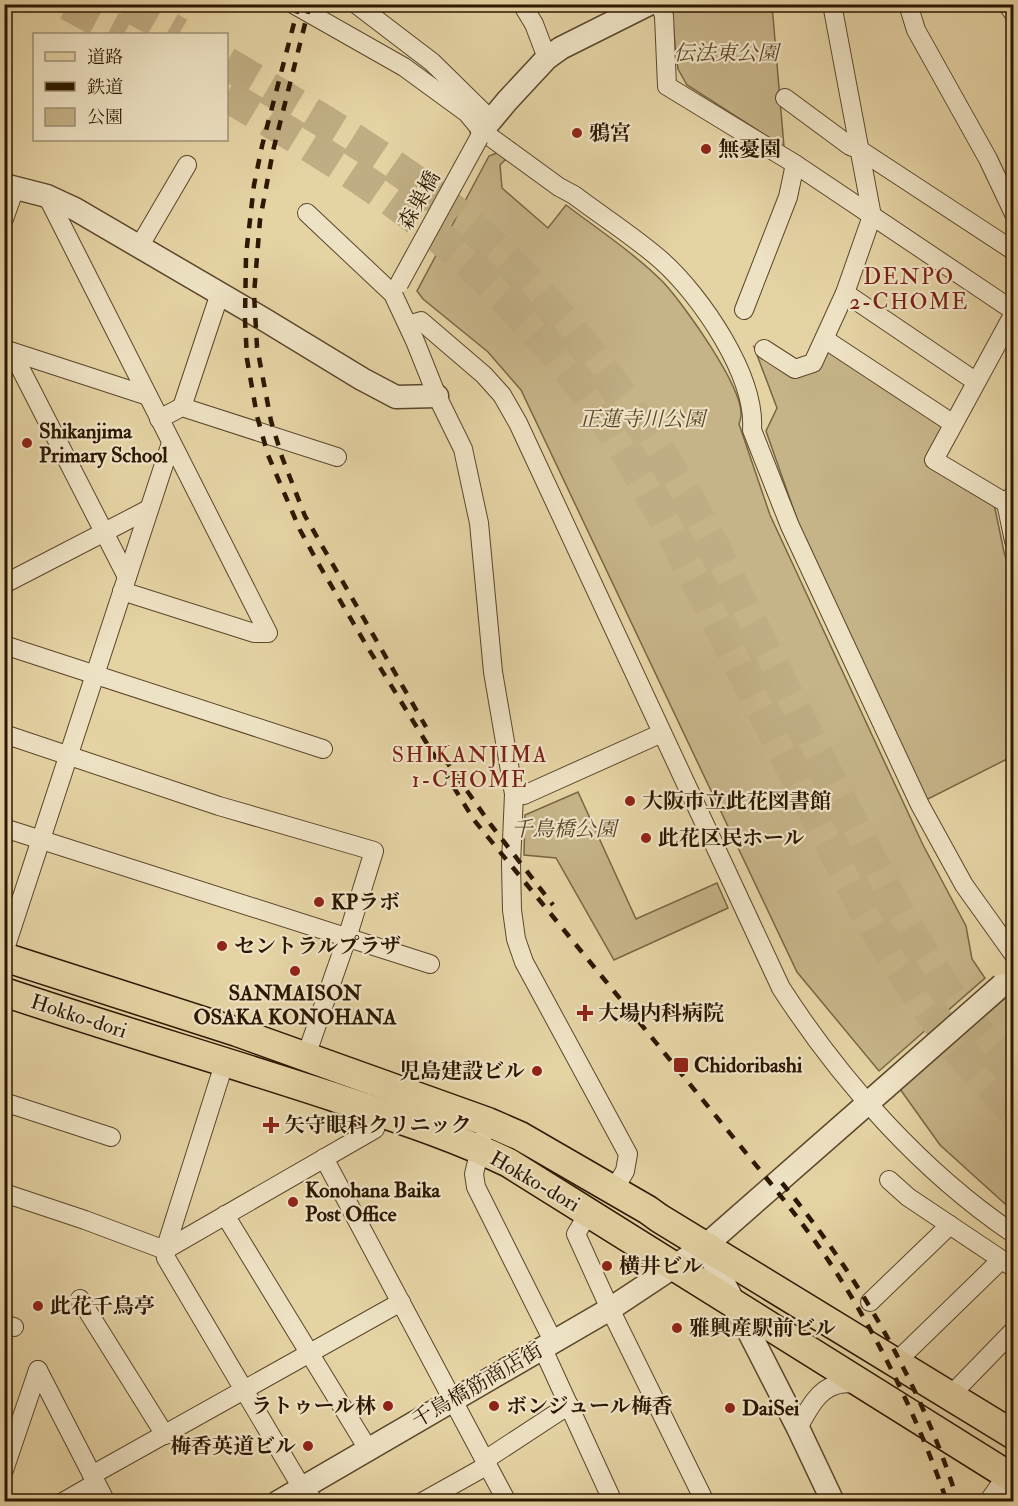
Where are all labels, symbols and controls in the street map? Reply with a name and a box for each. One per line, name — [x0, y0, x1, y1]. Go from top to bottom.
legend — [33, 33, 228, 141]
park label: 伝法東公園 — [674, 40, 781, 67]
text: 道路 — [87, 46, 123, 69]
text: 鉄道 — [87, 76, 123, 99]
text: 公園 — [87, 106, 123, 129]
place label: 鴉宮 — [589, 120, 631, 147]
marker: 鴉宮 — [570, 126, 584, 140]
place label: 無憂園 — [718, 136, 781, 163]
marker: 無憂園 — [699, 142, 713, 156]
street label: 森巣橋 — [392, 166, 447, 234]
district label: DENPO 2-CHOME — [849, 263, 969, 316]
park label: 正蓮寺川公園 — [579, 406, 708, 433]
place label: Shikanjima Primary School — [39, 418, 168, 469]
marker: Shikanjima Primary School — [20, 436, 34, 450]
district label: SHIKANJIMA 1-CHOME — [392, 741, 548, 794]
place label: 大阪市立此花図書館 — [642, 788, 831, 815]
marker: 大阪市立此花図書館 — [623, 794, 637, 808]
park label: 千鳥橋公園 — [512, 816, 619, 843]
place label: 此花区民ホール — [658, 825, 805, 852]
marker: 此花区民ホール — [639, 831, 653, 845]
place label: KPラボ — [331, 889, 400, 916]
marker: KPラボ — [312, 895, 326, 909]
place label: セントラルプラザ — [234, 933, 401, 960]
marker: セントラルプラザ — [215, 939, 229, 953]
marker: SANMAISON OSAKA KONOHANA — [288, 964, 302, 978]
place label: SANMAISON OSAKA KONOHANA — [193, 980, 397, 1031]
street label: Hokko-dori — [27, 988, 131, 1045]
place label: 大場内科病院 — [598, 1000, 724, 1027]
marker: 大場内科病院 — [576, 1004, 594, 1022]
place label: Chidoribashi — [694, 1052, 803, 1079]
marker: Chidoribashi — [672, 1056, 690, 1074]
place label: 児島建設ビル — [399, 1058, 525, 1085]
marker: 児島建設ビル — [530, 1064, 544, 1078]
place label: 矢守眼科クリニック — [284, 1112, 472, 1139]
marker: 矢守眼科クリニック — [262, 1116, 280, 1134]
street label: Hokko-dori — [485, 1145, 585, 1218]
place label: Konohana Baika Post Office — [305, 1177, 442, 1228]
marker: Konohana Baika Post Office — [286, 1195, 300, 1209]
place label: 横井ビル — [619, 1253, 703, 1280]
marker: 横井ビル — [600, 1259, 614, 1273]
place label: 此花千鳥亭 — [50, 1293, 155, 1320]
marker: 此花千鳥亭 — [31, 1299, 45, 1313]
place label: 雅興産駅前ビル — [689, 1315, 836, 1342]
marker: 雅興産駅前ビル — [670, 1321, 684, 1335]
street label: 千鳥橋筋商店街 — [407, 1337, 548, 1434]
place label: ラトゥール林 — [251, 1393, 376, 1420]
place label: ボンジュール梅香 — [506, 1393, 673, 1420]
place label: DaiSei — [742, 1395, 800, 1422]
marker: ラトゥール林 — [381, 1399, 395, 1413]
marker: ボンジュール梅香 — [487, 1399, 501, 1413]
marker: DaiSei — [723, 1401, 737, 1415]
place label: 梅香英道ビル — [170, 1433, 296, 1460]
marker: 梅香英道ビル — [301, 1439, 315, 1453]

